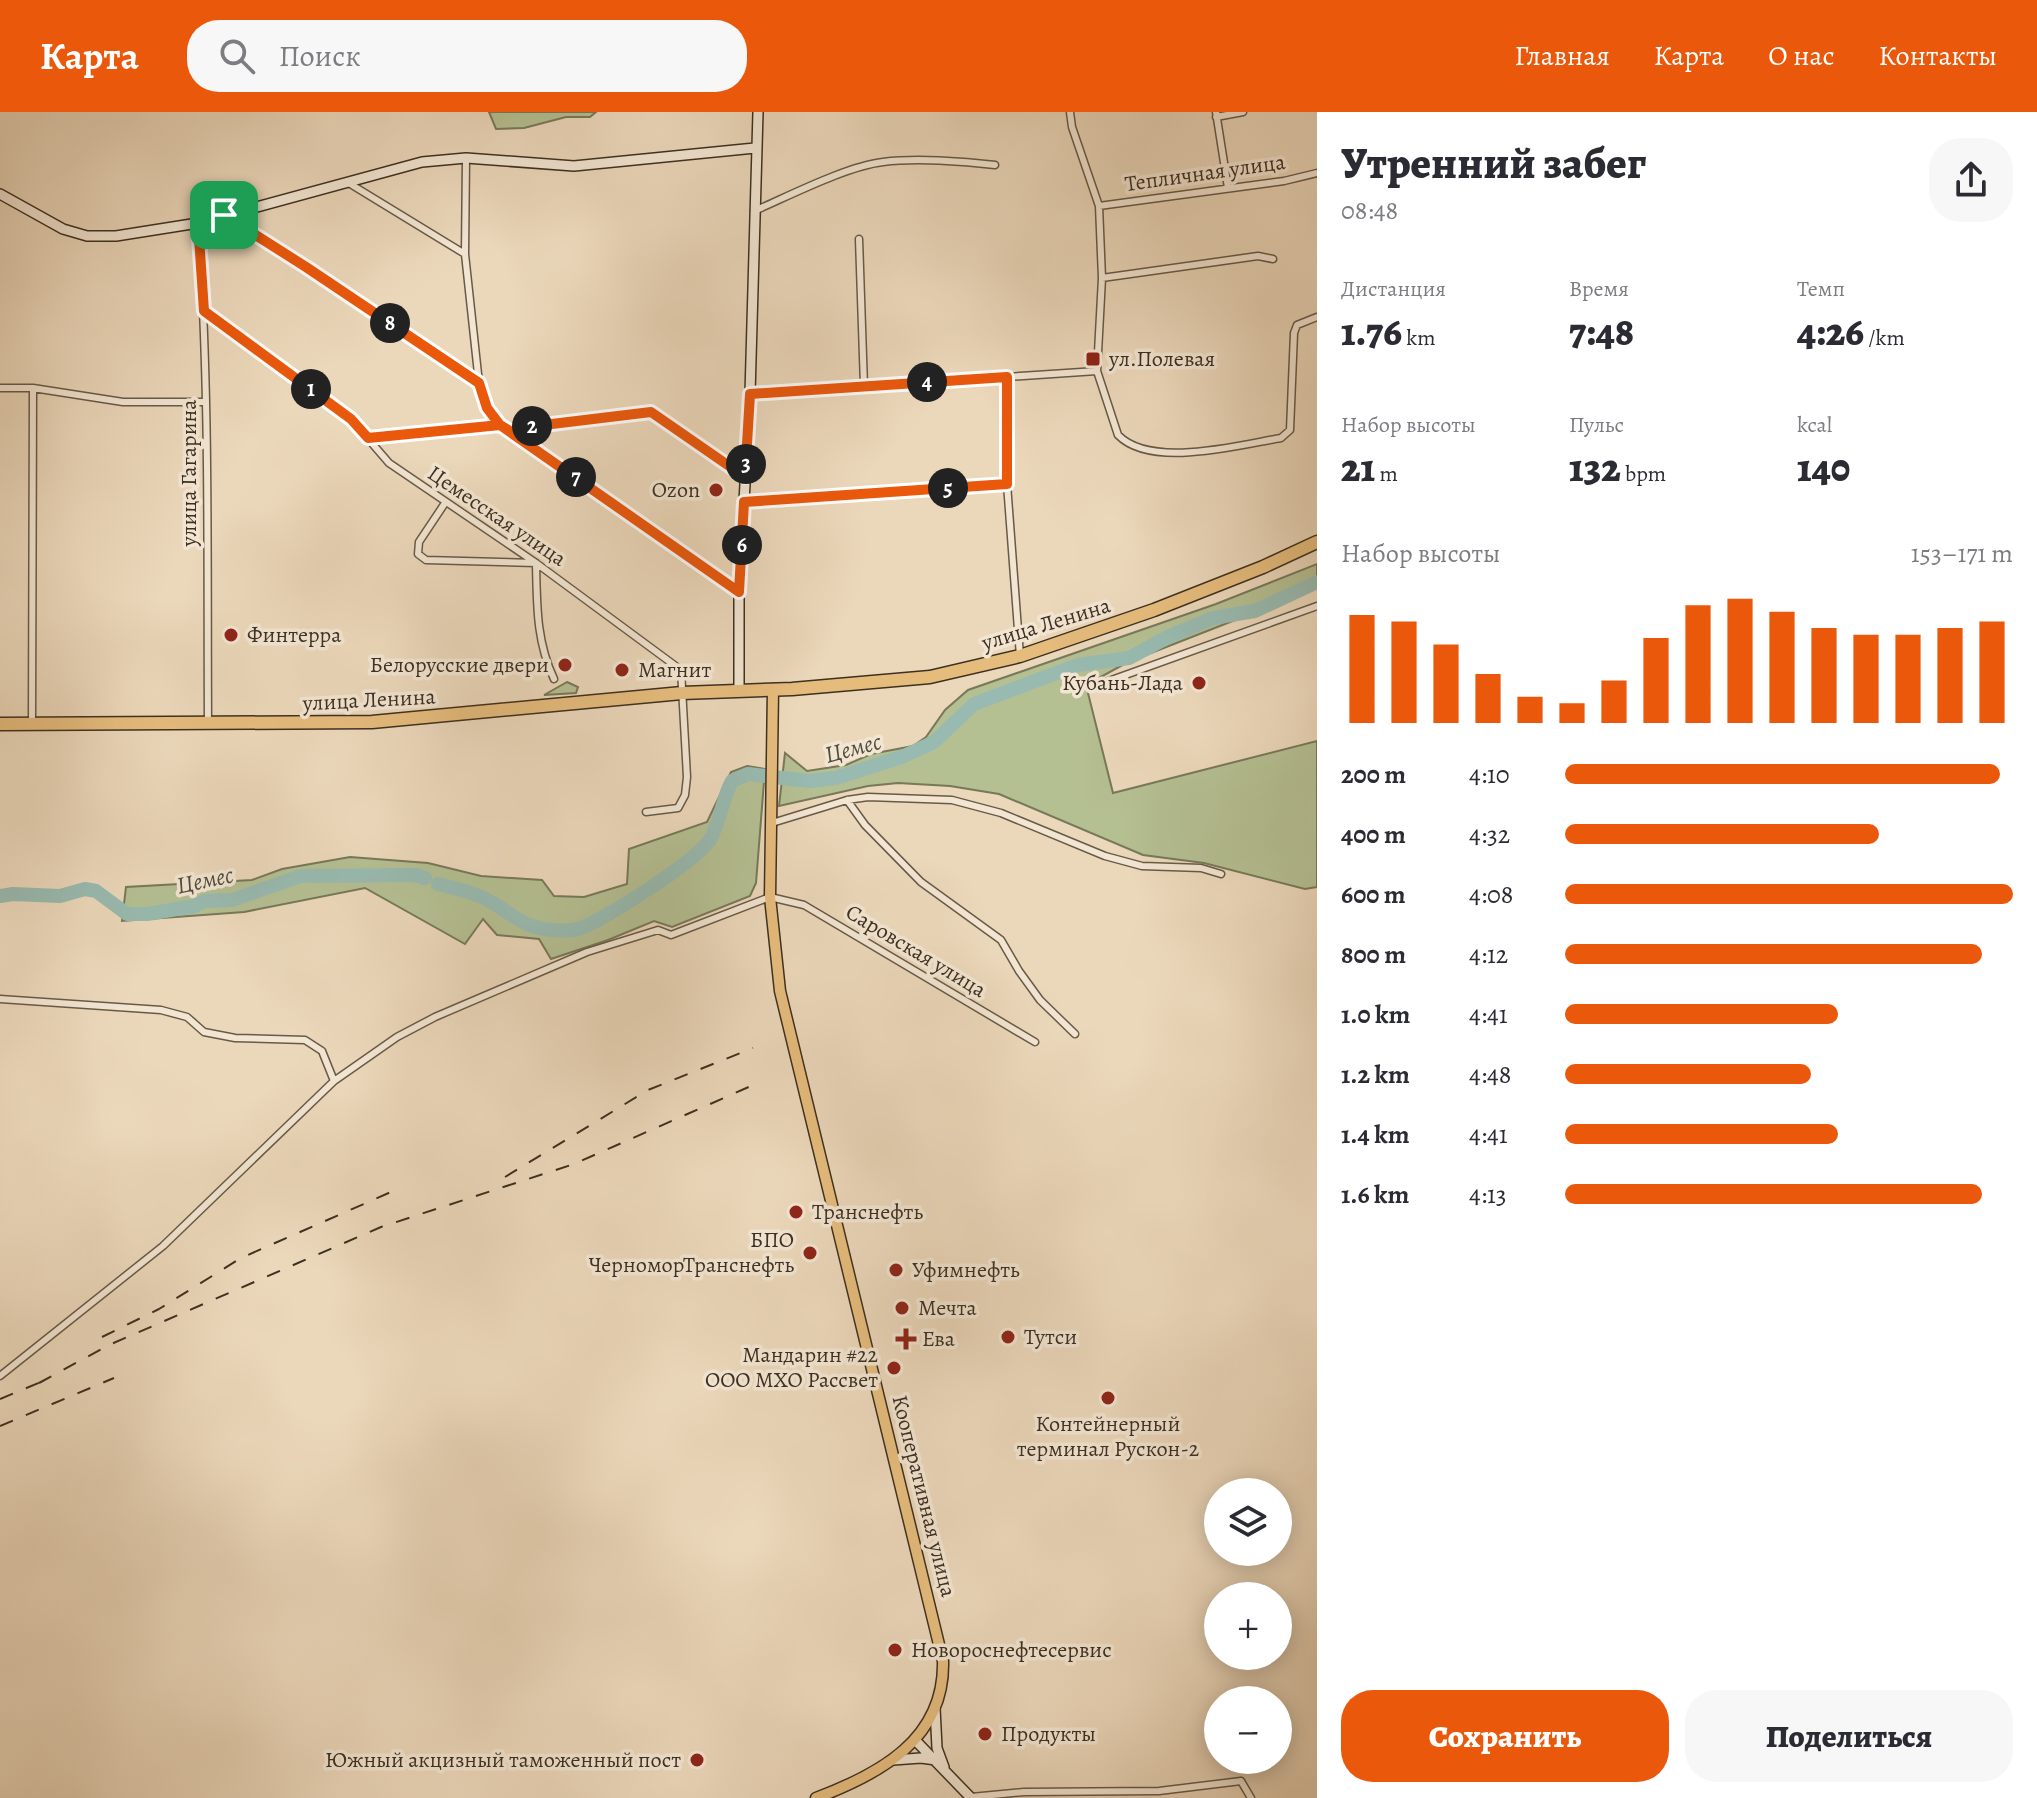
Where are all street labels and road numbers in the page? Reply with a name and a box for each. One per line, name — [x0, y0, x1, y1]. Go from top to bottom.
street label: Тепличная улица — [1123, 147, 1288, 199]
street label: улица Гагарина — [174, 399, 204, 547]
street label: Цемесская улица — [422, 458, 573, 574]
street label: улица Ленина — [977, 590, 1115, 658]
street label: улица Ленина — [301, 681, 437, 719]
street label: Саровская улица — [840, 897, 993, 1005]
street label: Кооперативная улица — [884, 1392, 964, 1601]

